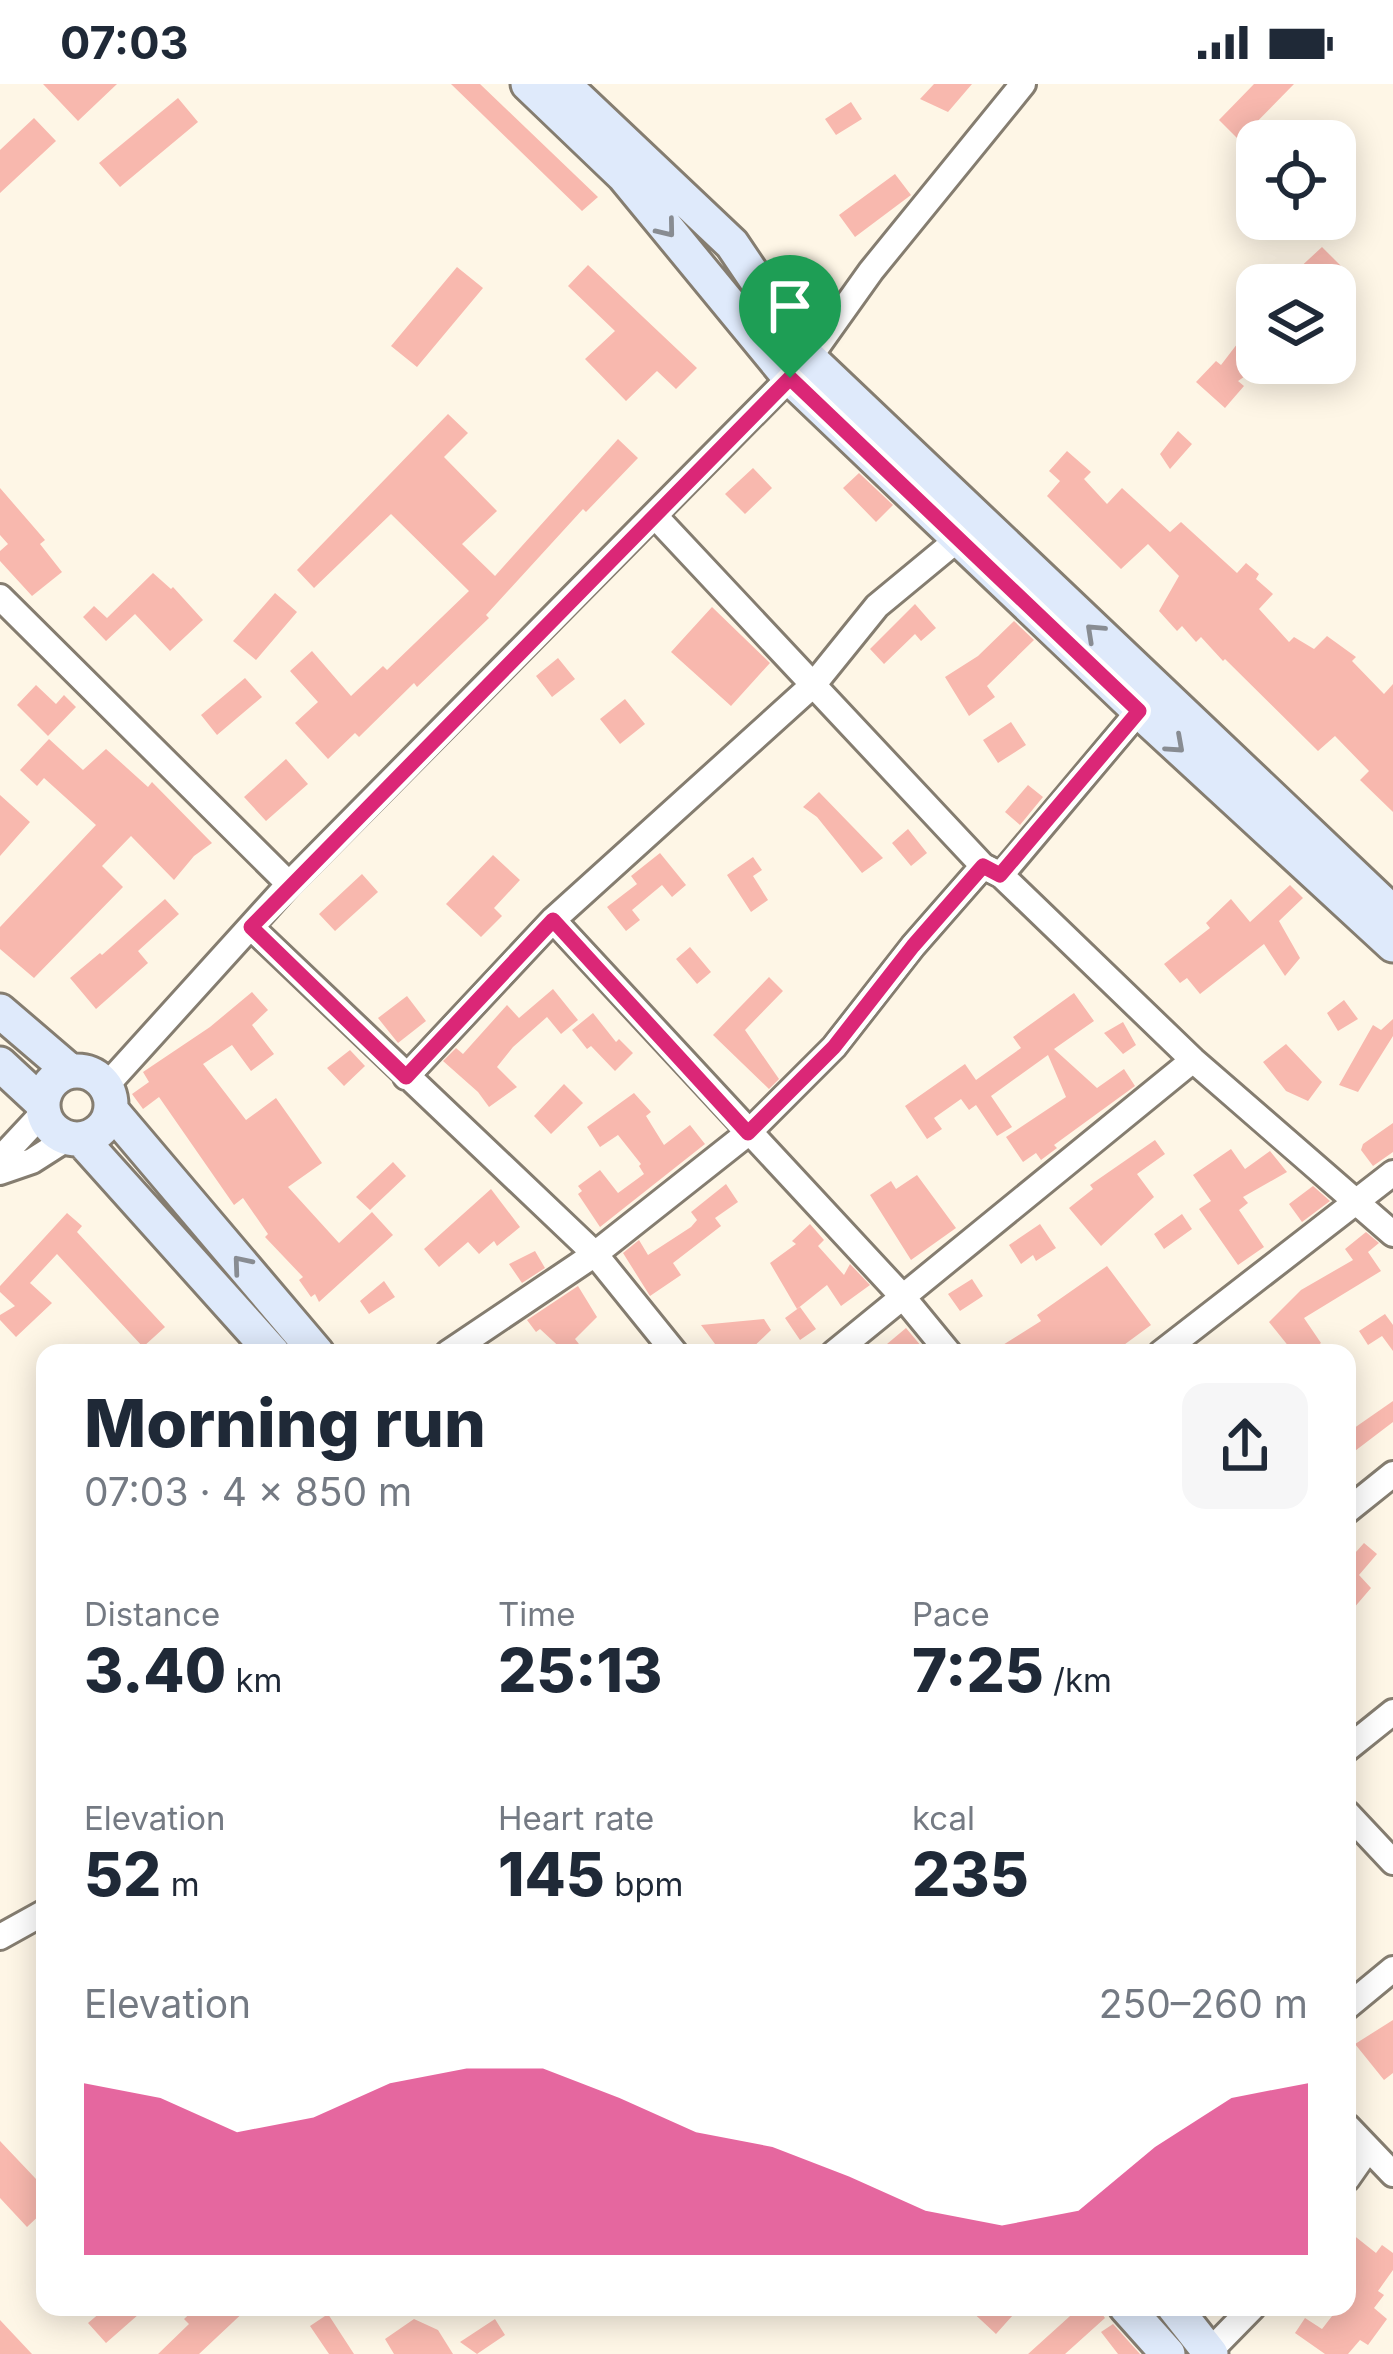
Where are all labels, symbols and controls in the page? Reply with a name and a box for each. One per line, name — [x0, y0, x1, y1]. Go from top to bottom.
text: 07:03 — [60, 15, 189, 70]
map controls — [1236, 120, 1356, 384]
button: locate — [1236, 120, 1356, 240]
one-way arrow — [653, 215, 675, 237]
pin — [739, 255, 841, 378]
button: layers — [1236, 264, 1356, 384]
icon: arrive — [757, 273, 823, 339]
one-way arrow — [1086, 624, 1107, 646]
one-way arrow — [1162, 731, 1184, 752]
one-way arrow — [234, 1256, 256, 1278]
text: Morning run — [84, 1383, 486, 1463]
button: share — [1182, 1383, 1308, 1509]
text: 07:03 · 4 × 850 m — [84, 1468, 412, 1515]
text: Distance — [84, 1594, 220, 1634]
text: Time — [498, 1594, 575, 1634]
text: Pace — [912, 1594, 990, 1634]
text: 3.40 — [84, 1634, 226, 1706]
text: 25:13 — [498, 1634, 662, 1706]
text: 7:25 — [912, 1634, 1044, 1706]
text: km — [226, 1660, 283, 1700]
text: /km — [1044, 1660, 1112, 1700]
text: Elevation — [84, 1798, 225, 1838]
text: Heart rate — [498, 1798, 654, 1838]
text: kcal — [912, 1798, 975, 1838]
text: 52 — [84, 1838, 161, 1910]
text: 145 — [498, 1838, 605, 1910]
text: 235 — [912, 1838, 1029, 1910]
text: m — [161, 1864, 200, 1904]
text: bpm — [605, 1864, 684, 1904]
text: Elevation — [84, 1980, 251, 2027]
text: 250–260 m — [1099, 1980, 1308, 2027]

